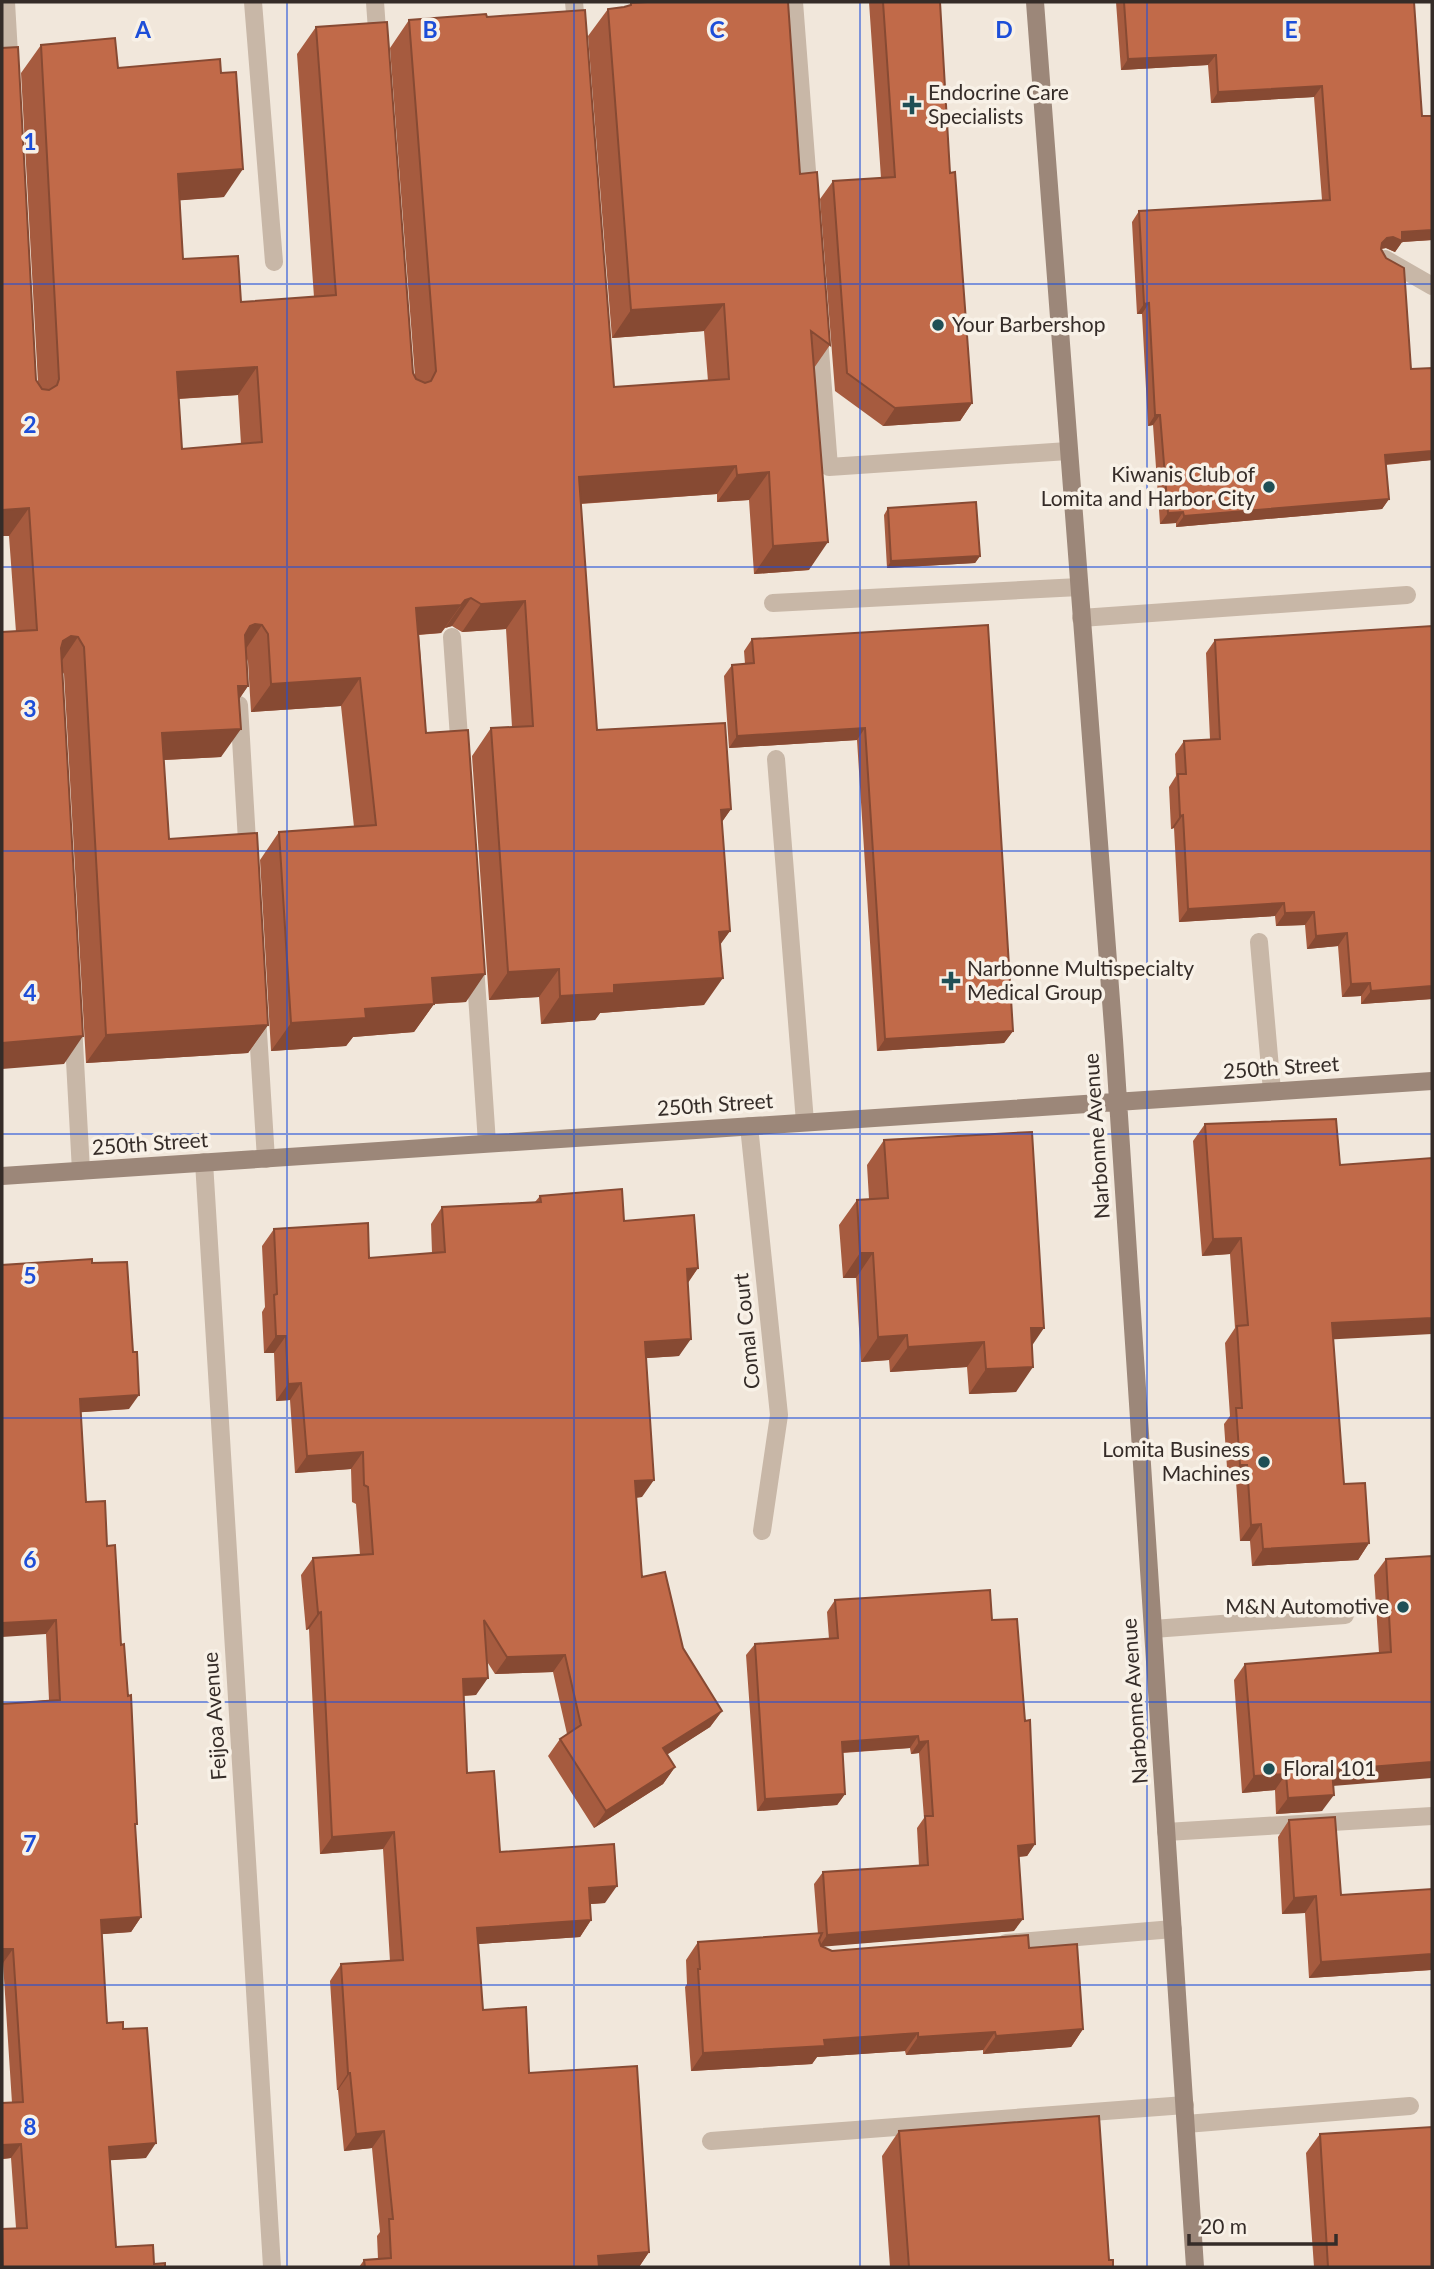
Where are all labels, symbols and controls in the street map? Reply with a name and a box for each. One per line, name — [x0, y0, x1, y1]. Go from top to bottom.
text: A — [134, 15, 152, 43]
text: B — [422, 15, 438, 43]
text: C — [709, 15, 725, 43]
text: D — [995, 15, 1013, 43]
text: E — [1284, 15, 1298, 43]
place label: Endocrine Care Specialists — [928, 79, 1069, 128]
marker: Endocrine Care Specialists — [902, 95, 922, 115]
text: 1 — [23, 127, 37, 155]
place label: Your Barbershop — [952, 311, 1105, 336]
marker: Your Barbershop — [930, 317, 946, 333]
text: 2 — [23, 410, 37, 438]
place label: Kiwanis Club of Lomita and Harbor City — [1041, 461, 1256, 510]
marker: Kiwanis Club of Lomita and Harbor City — [1261, 479, 1277, 495]
text: 3 — [23, 694, 37, 722]
place label: Narbonne Multispecialty Medical Group — [967, 955, 1194, 1004]
marker: Narbonne Multispecialty Medical Group — [941, 971, 961, 991]
text: 4 — [23, 978, 37, 1006]
street label: 250th Street — [1222, 1050, 1340, 1083]
street label: Narbonne Avenue — [1077, 1052, 1114, 1220]
street label: 250th Street — [656, 1087, 774, 1120]
street label: 250th Street — [91, 1126, 209, 1159]
text: 5 — [23, 1261, 37, 1289]
street label: Comal Court — [727, 1272, 764, 1390]
place label: Lomita Business Machines — [1102, 1436, 1250, 1485]
marker: Lomita Business Machines — [1256, 1454, 1272, 1470]
text: 6 — [23, 1545, 37, 1573]
place label: M&N Automotive — [1225, 1593, 1389, 1618]
marker: M&N Automotive — [1395, 1599, 1411, 1615]
street label: Narbonne Avenue — [1115, 1617, 1152, 1785]
street label: Feijoa Avenue — [197, 1651, 230, 1781]
place label: Floral 101 — [1283, 1755, 1376, 1780]
marker: Floral 101 — [1261, 1761, 1277, 1777]
text: 7 — [23, 1829, 37, 1857]
text: 8 — [23, 2112, 37, 2140]
scale bar — [1189, 2202, 1336, 2246]
text: 20 m — [1200, 2213, 1247, 2238]

